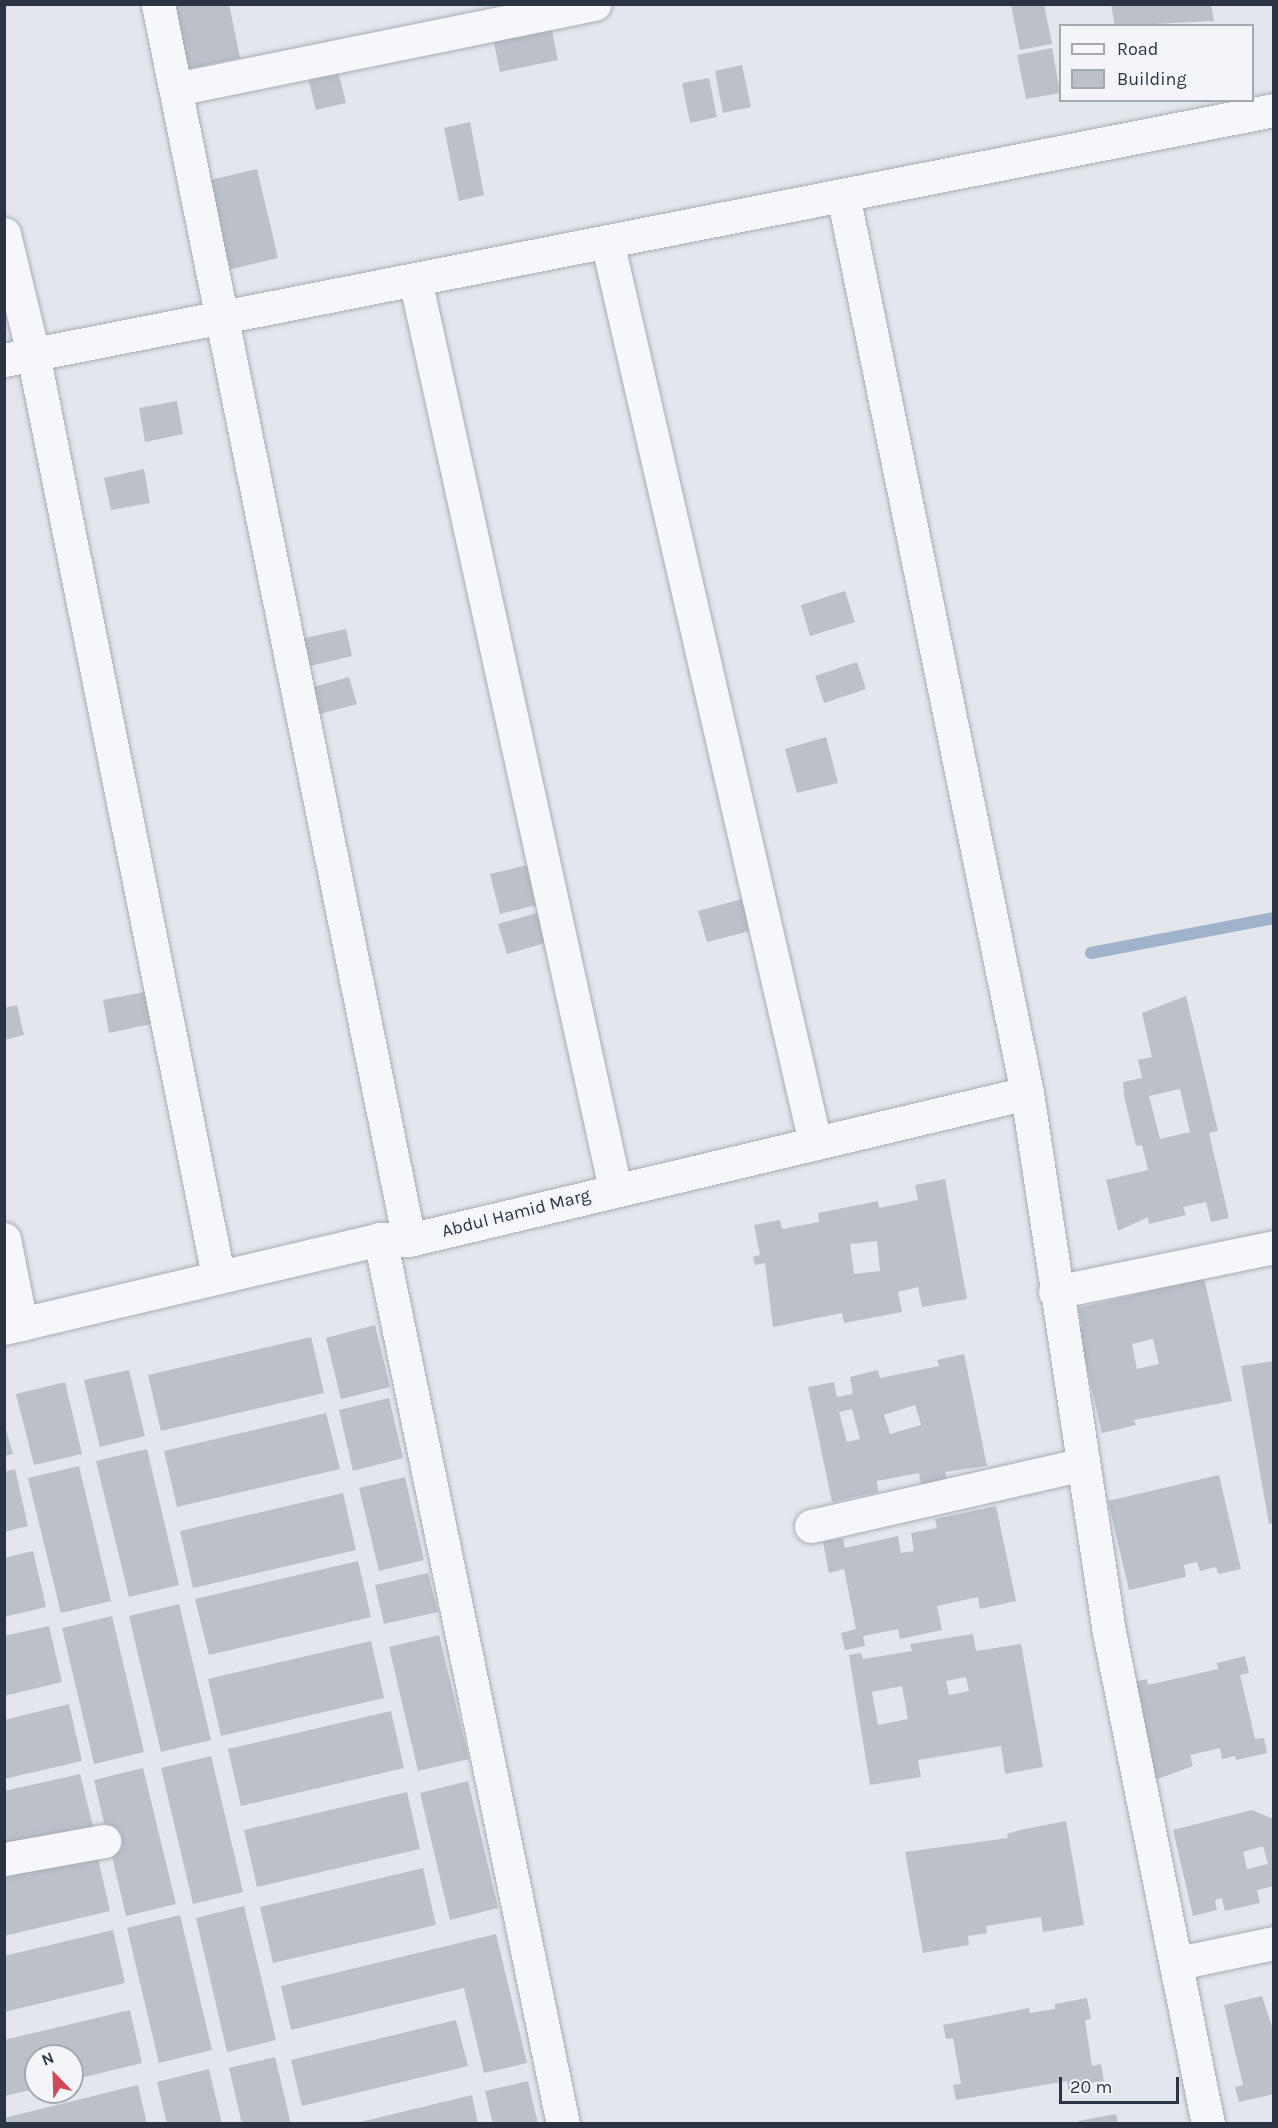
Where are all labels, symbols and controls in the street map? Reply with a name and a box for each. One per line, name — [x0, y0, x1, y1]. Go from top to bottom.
legend — [1059, 24, 1254, 102]
text: Road — [1117, 38, 1158, 60]
text: Building — [1117, 68, 1187, 90]
street label: Abdul Hamid Marg — [439, 1184, 593, 1242]
north arrow — [24, 2044, 84, 2104]
text: N — [39, 2048, 57, 2070]
scale bar — [1062, 2065, 1182, 2103]
text: 20 m — [1070, 2076, 1112, 2098]

